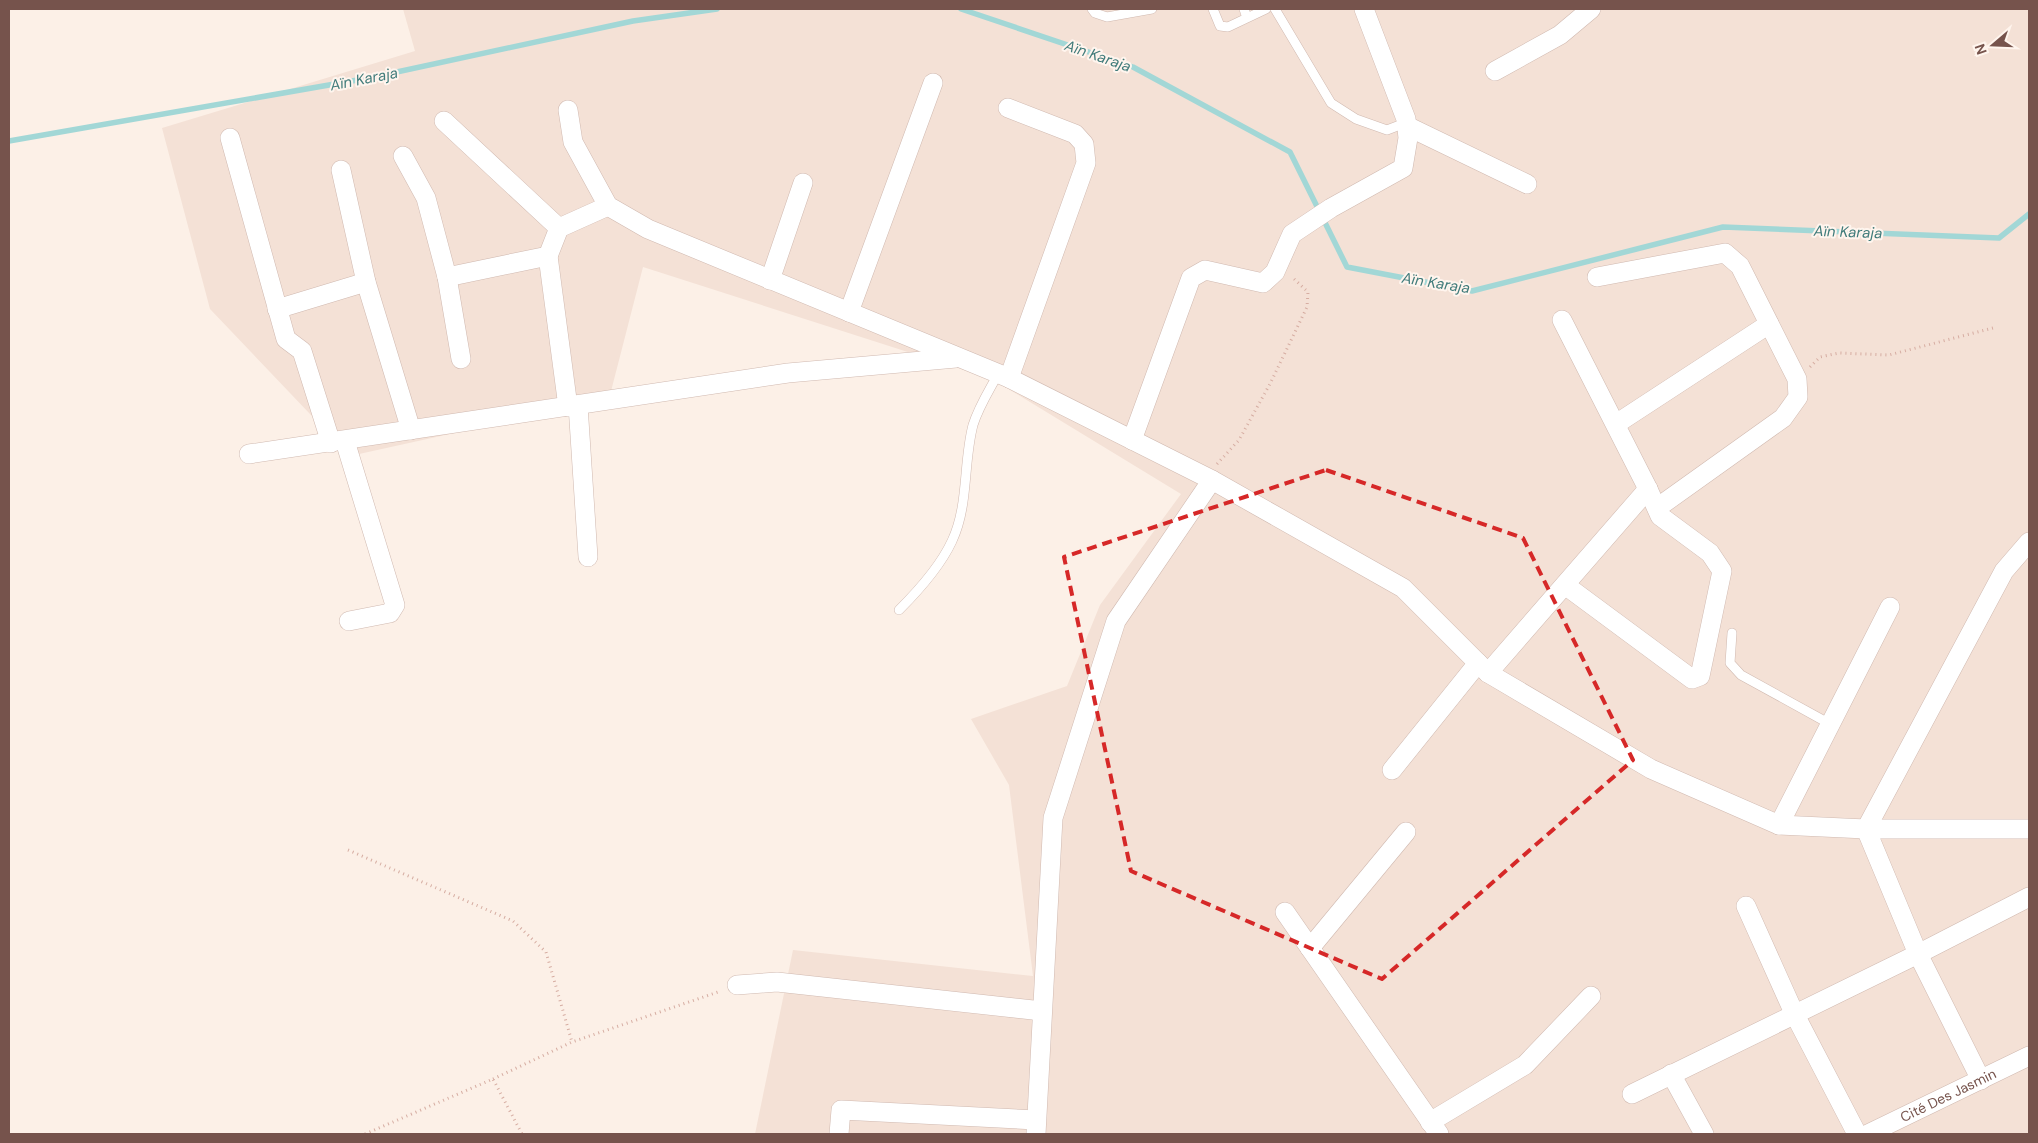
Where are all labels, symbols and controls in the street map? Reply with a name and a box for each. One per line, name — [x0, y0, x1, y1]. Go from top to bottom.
north arrow — [1968, 20, 2018, 70]
water label: Aïn Karaja — [1061, 35, 1134, 77]
text: N — [1971, 41, 1991, 57]
water label: Aïn Karaja — [327, 63, 400, 96]
water label: Aïn Karaja — [1812, 221, 1883, 243]
water label: Aïn Karaja — [1399, 268, 1472, 298]
street label: Cité Des Jasmin — [1897, 1064, 1999, 1126]

